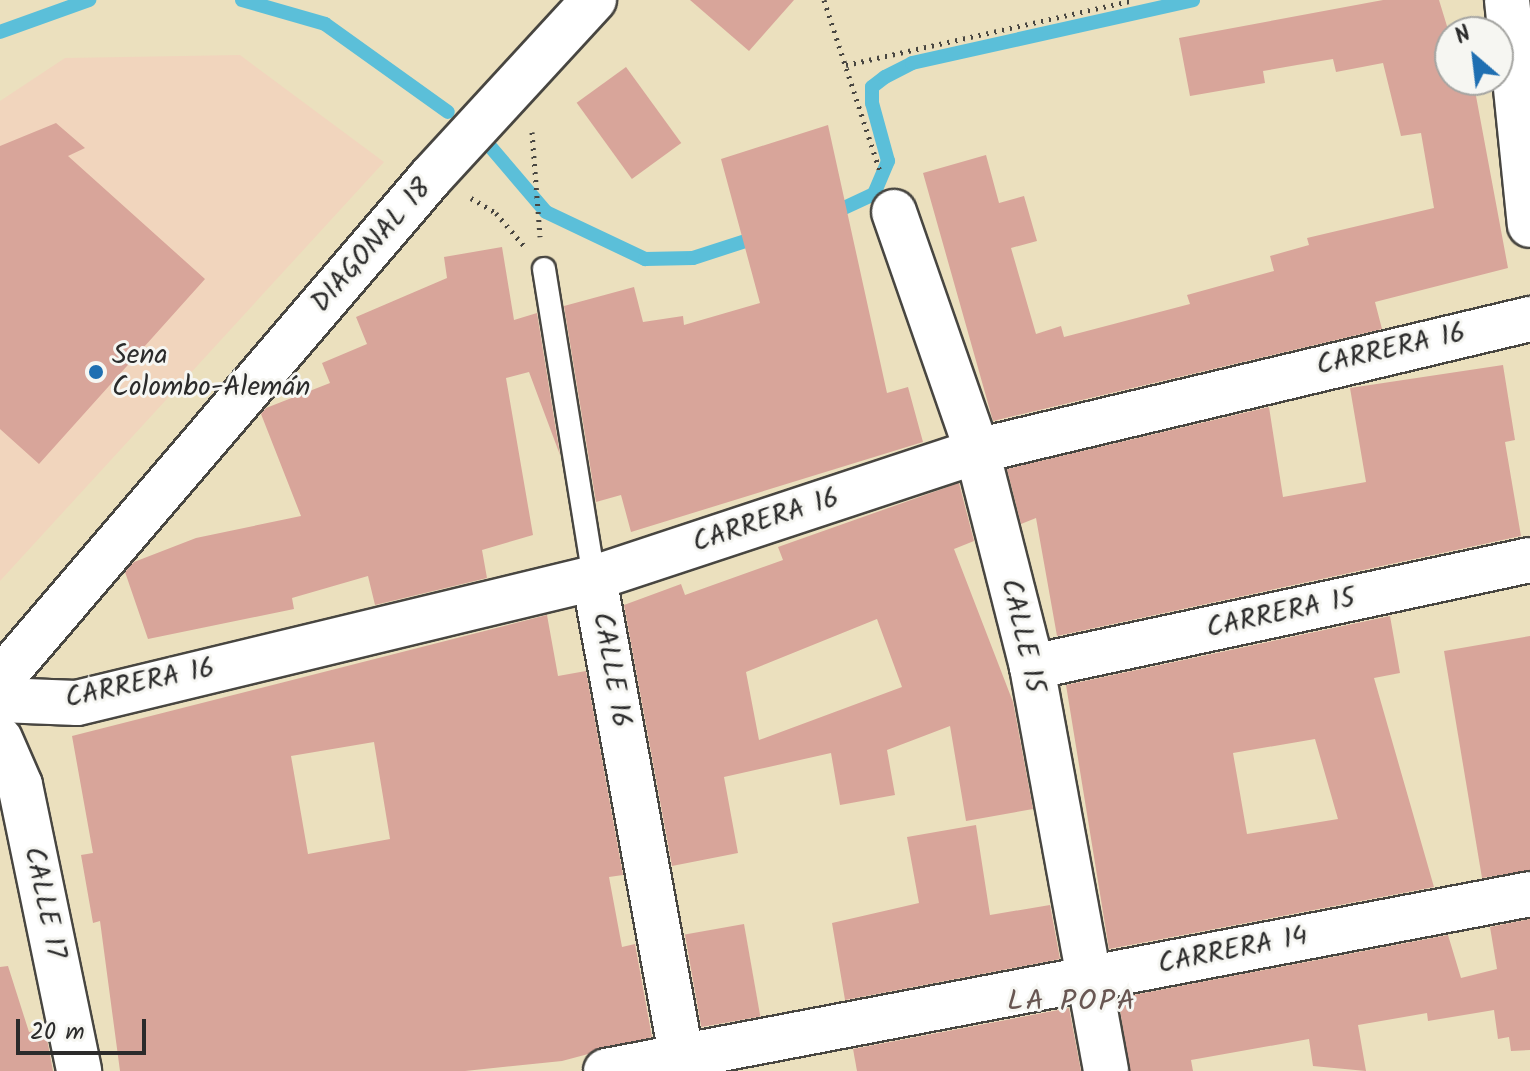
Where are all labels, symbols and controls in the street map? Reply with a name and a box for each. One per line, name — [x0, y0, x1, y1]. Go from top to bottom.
north arrow — [1434, 16, 1514, 96]
text: N — [1449, 17, 1478, 55]
street label: DIAGONAL 18 — [305, 172, 439, 320]
street label: CARRERA 16 — [1313, 317, 1469, 383]
place label: Sena Colombo-Alemán — [112, 339, 310, 405]
marker: Sena Colombo-Alemán — [87, 363, 105, 381]
street label: CARRERA 16 — [689, 482, 843, 560]
street label: CALLE 15 — [993, 576, 1051, 696]
street label: CARRERA 15 — [1204, 582, 1358, 646]
street label: CALLE 16 — [584, 610, 638, 730]
street label: CARRERA 16 — [62, 652, 218, 716]
street label: CALLE 17 — [16, 844, 72, 962]
street label: CARRERA 14 — [1155, 920, 1311, 982]
district label: LA POPA — [1007, 984, 1137, 1020]
scale bar — [20, 1003, 150, 1053]
text: 20 m — [30, 1013, 85, 1052]

